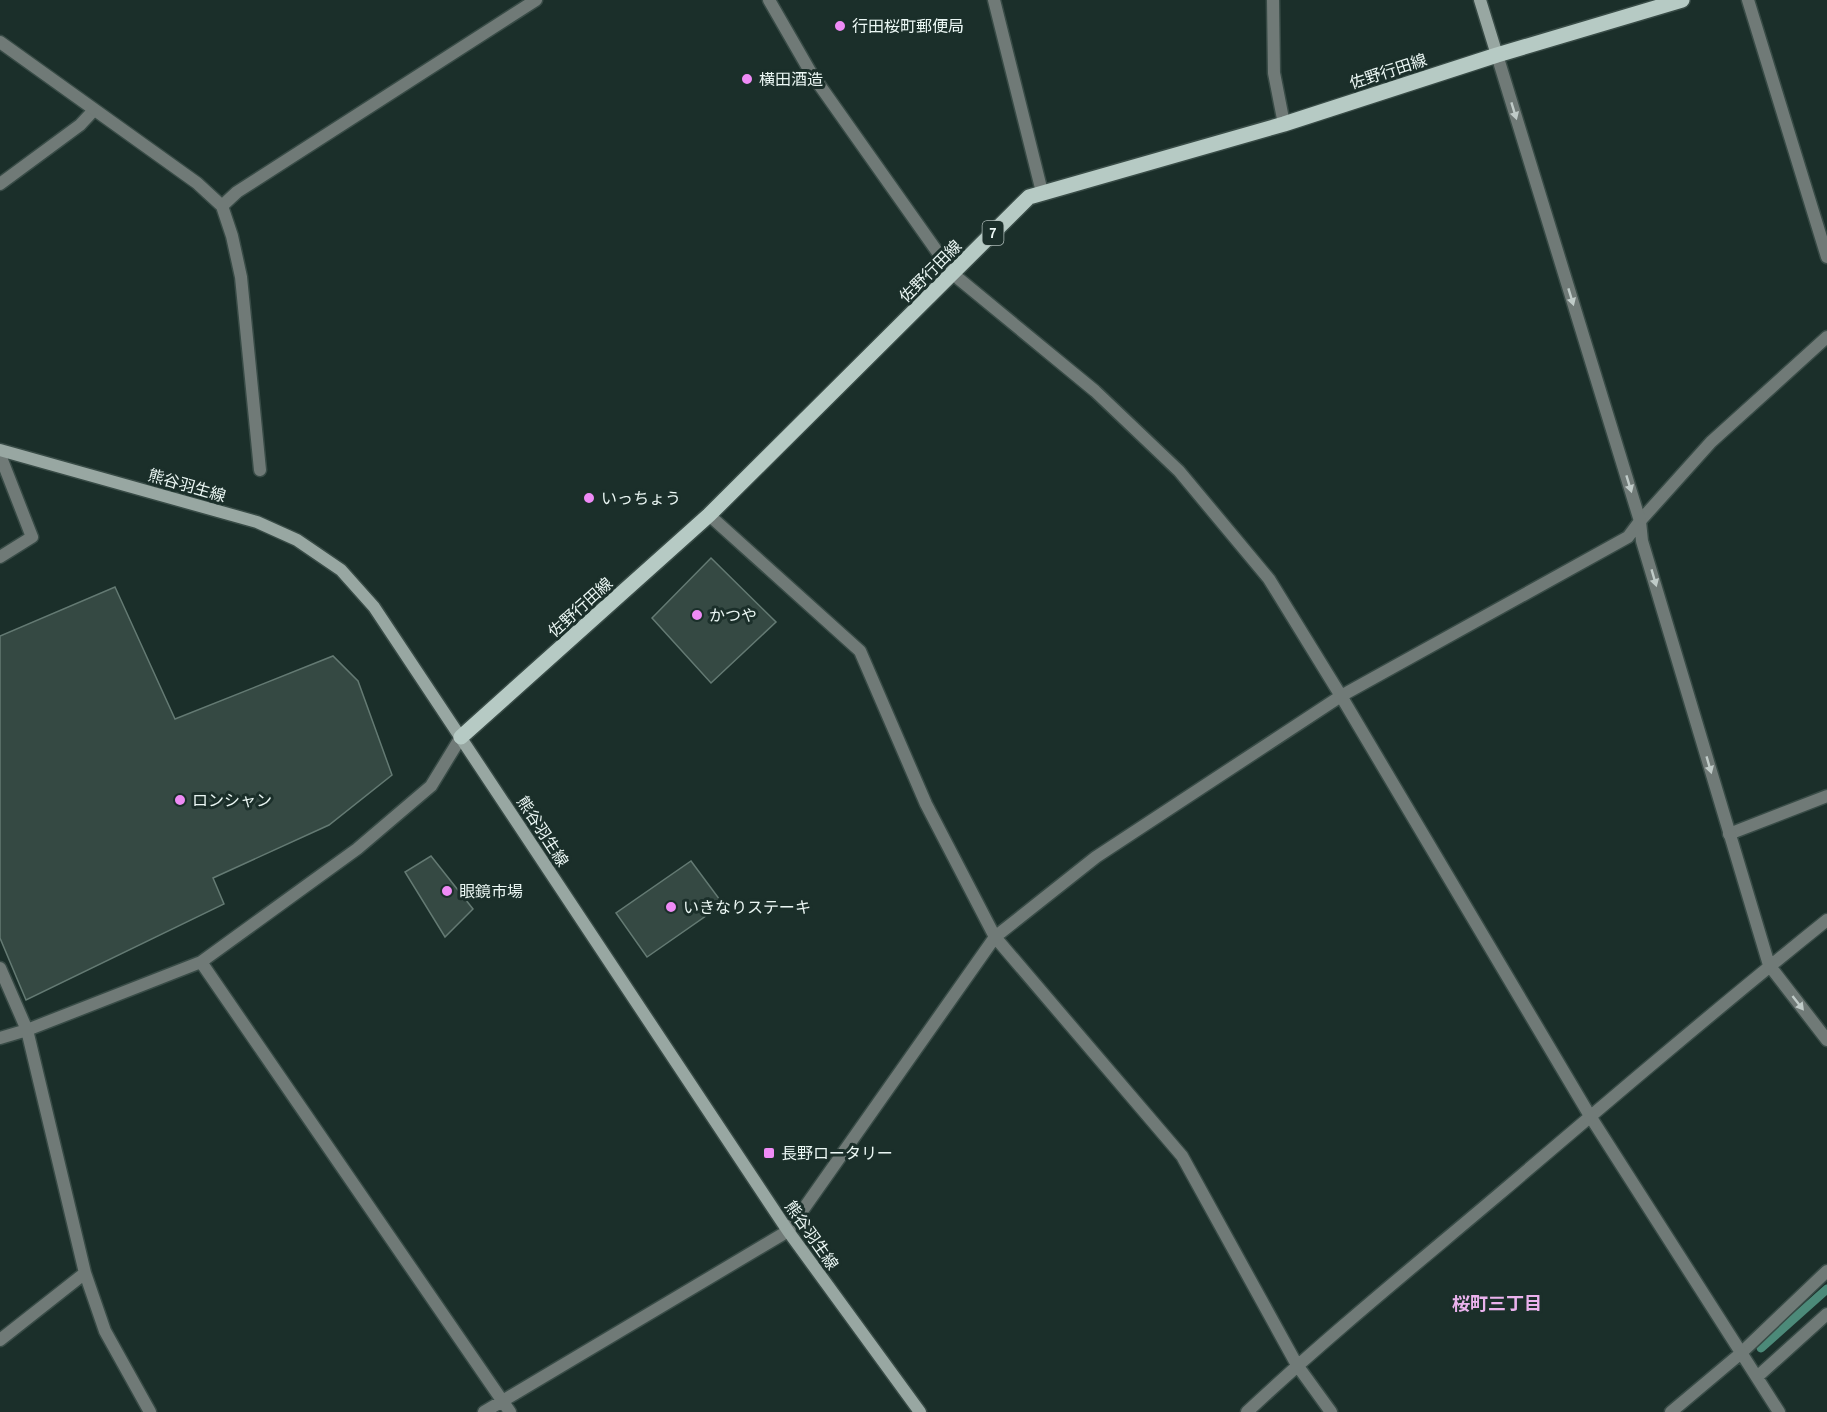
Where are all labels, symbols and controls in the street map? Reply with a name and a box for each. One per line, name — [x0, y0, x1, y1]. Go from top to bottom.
place label: 行田桜町郵便局 — [852, 15, 964, 37]
marker: 行田桜町郵便局 — [833, 19, 847, 33]
street label: 佐野行田線 — [1347, 48, 1429, 94]
place label: 横田酒造 — [759, 68, 823, 90]
marker: 横田酒造 — [740, 72, 754, 86]
one-way arrow — [1510, 102, 1519, 120]
road number: 7 — [982, 221, 1004, 245]
street label: 佐野行田線 — [894, 235, 966, 307]
one-way arrow — [1567, 288, 1576, 306]
street label: 熊谷羽生線 — [146, 463, 228, 507]
one-way arrow — [1625, 475, 1634, 493]
place label: いっちょう — [601, 487, 681, 509]
marker: いっちょう — [582, 491, 596, 505]
one-way arrow — [1649, 569, 1659, 587]
street label: 佐野行田線 — [543, 572, 617, 642]
place label: かつや — [709, 604, 757, 626]
marker: かつや — [690, 608, 704, 622]
one-way arrow — [1705, 756, 1714, 774]
place label: ロンシャン — [192, 789, 272, 811]
street label: 熊谷羽生線 — [512, 791, 574, 871]
marker: ロンシャン — [173, 793, 187, 807]
place label: 眼鏡市場 — [459, 880, 523, 902]
marker: 眼鏡市場 — [440, 884, 454, 898]
place label: いきなりステーキ — [683, 896, 811, 918]
marker: いきなりステーキ — [664, 900, 678, 914]
one-way arrow — [1791, 995, 1803, 1010]
place label: 長野ロータリー — [781, 1142, 893, 1164]
marker: 長野ロータリー — [762, 1146, 776, 1160]
street label: 熊谷羽生線 — [780, 1196, 844, 1274]
district label: 桜町三丁目 — [1452, 1291, 1542, 1316]

